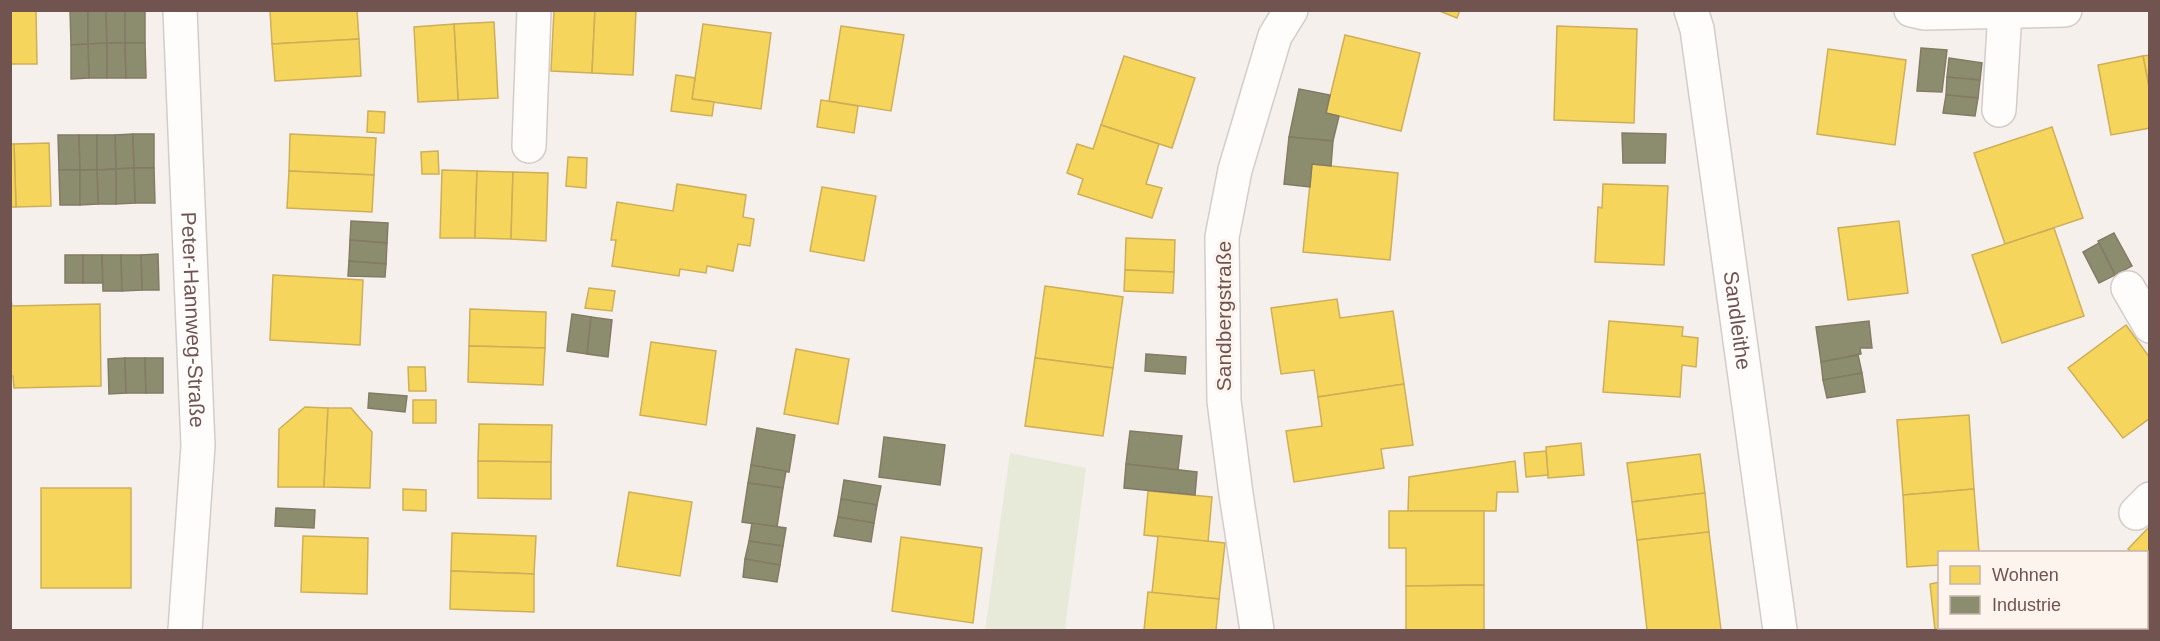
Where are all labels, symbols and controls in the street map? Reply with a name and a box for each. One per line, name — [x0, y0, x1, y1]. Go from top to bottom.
street label: Peter-Hannweg-Straße — [177, 211, 209, 428]
street label: Sandbergstraße — [1212, 241, 1235, 391]
street label: Sandleithe — [1720, 269, 1756, 371]
legend — [1938, 551, 2148, 629]
text: Wohnen — [1992, 565, 2059, 585]
text: Industrie — [1992, 595, 2061, 615]

